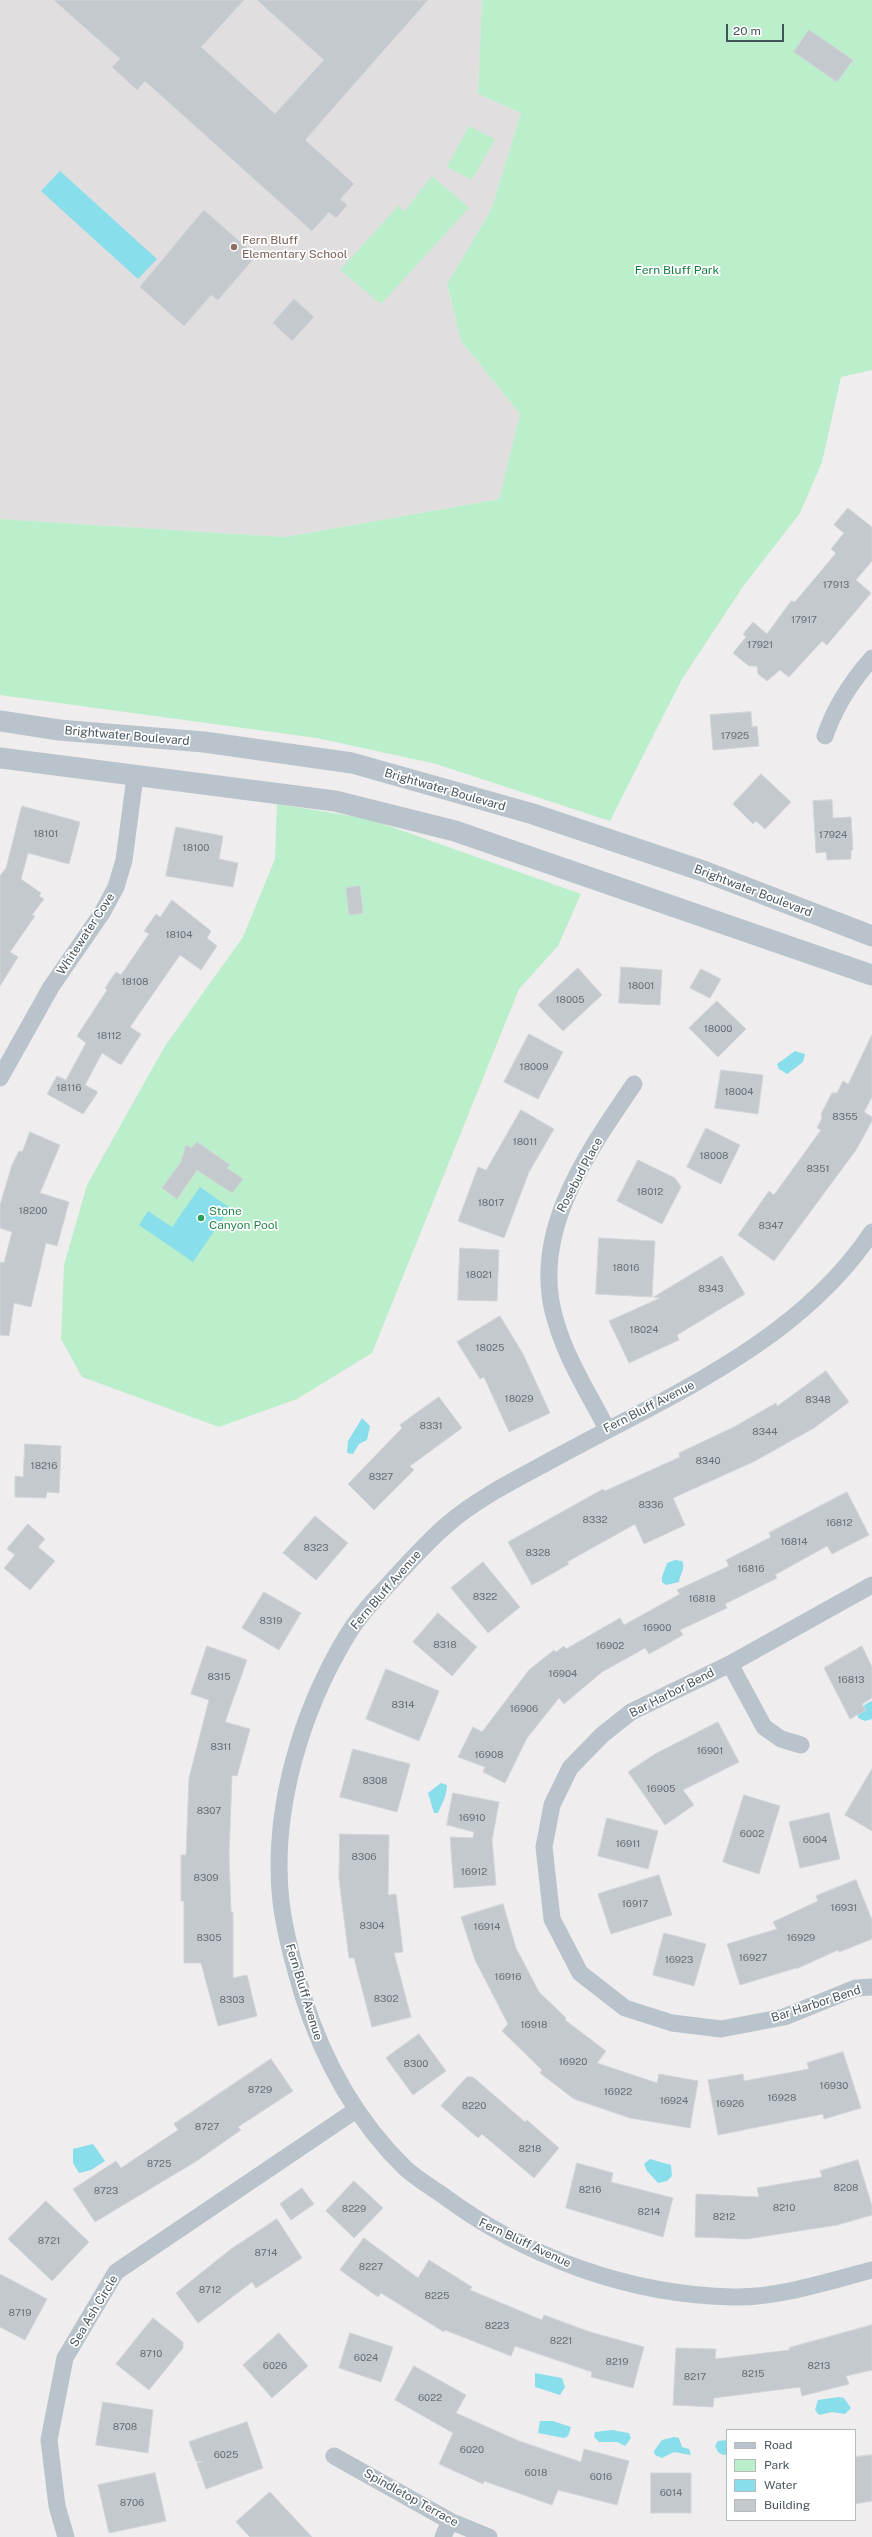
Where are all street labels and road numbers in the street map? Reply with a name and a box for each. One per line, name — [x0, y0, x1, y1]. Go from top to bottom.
street label: Brightwater Boulevard — [64, 723, 190, 749]
street label: Brightwater Boulevard — [383, 766, 507, 814]
street label: Brightwater Boulevard — [692, 862, 814, 920]
street label: Whitewater Cove — [54, 890, 118, 978]
street label: Rosebud Place — [554, 1135, 606, 1215]
street label: Fern Bluff Avenue — [601, 1378, 697, 1436]
street label: Fern Bluff Avenue — [348, 1548, 424, 1632]
street label: Bar Harbor Bend — [627, 1665, 717, 1721]
street label: Fern Bluff Avenue — [282, 1942, 326, 2042]
street label: Bar Harbor Bend — [769, 1983, 863, 2025]
street label: Fern Bluff Avenue — [477, 2215, 573, 2271]
street label: Sea Ash Circle — [67, 2273, 121, 2349]
street label: Spindletop Terrace — [361, 2466, 461, 2530]

